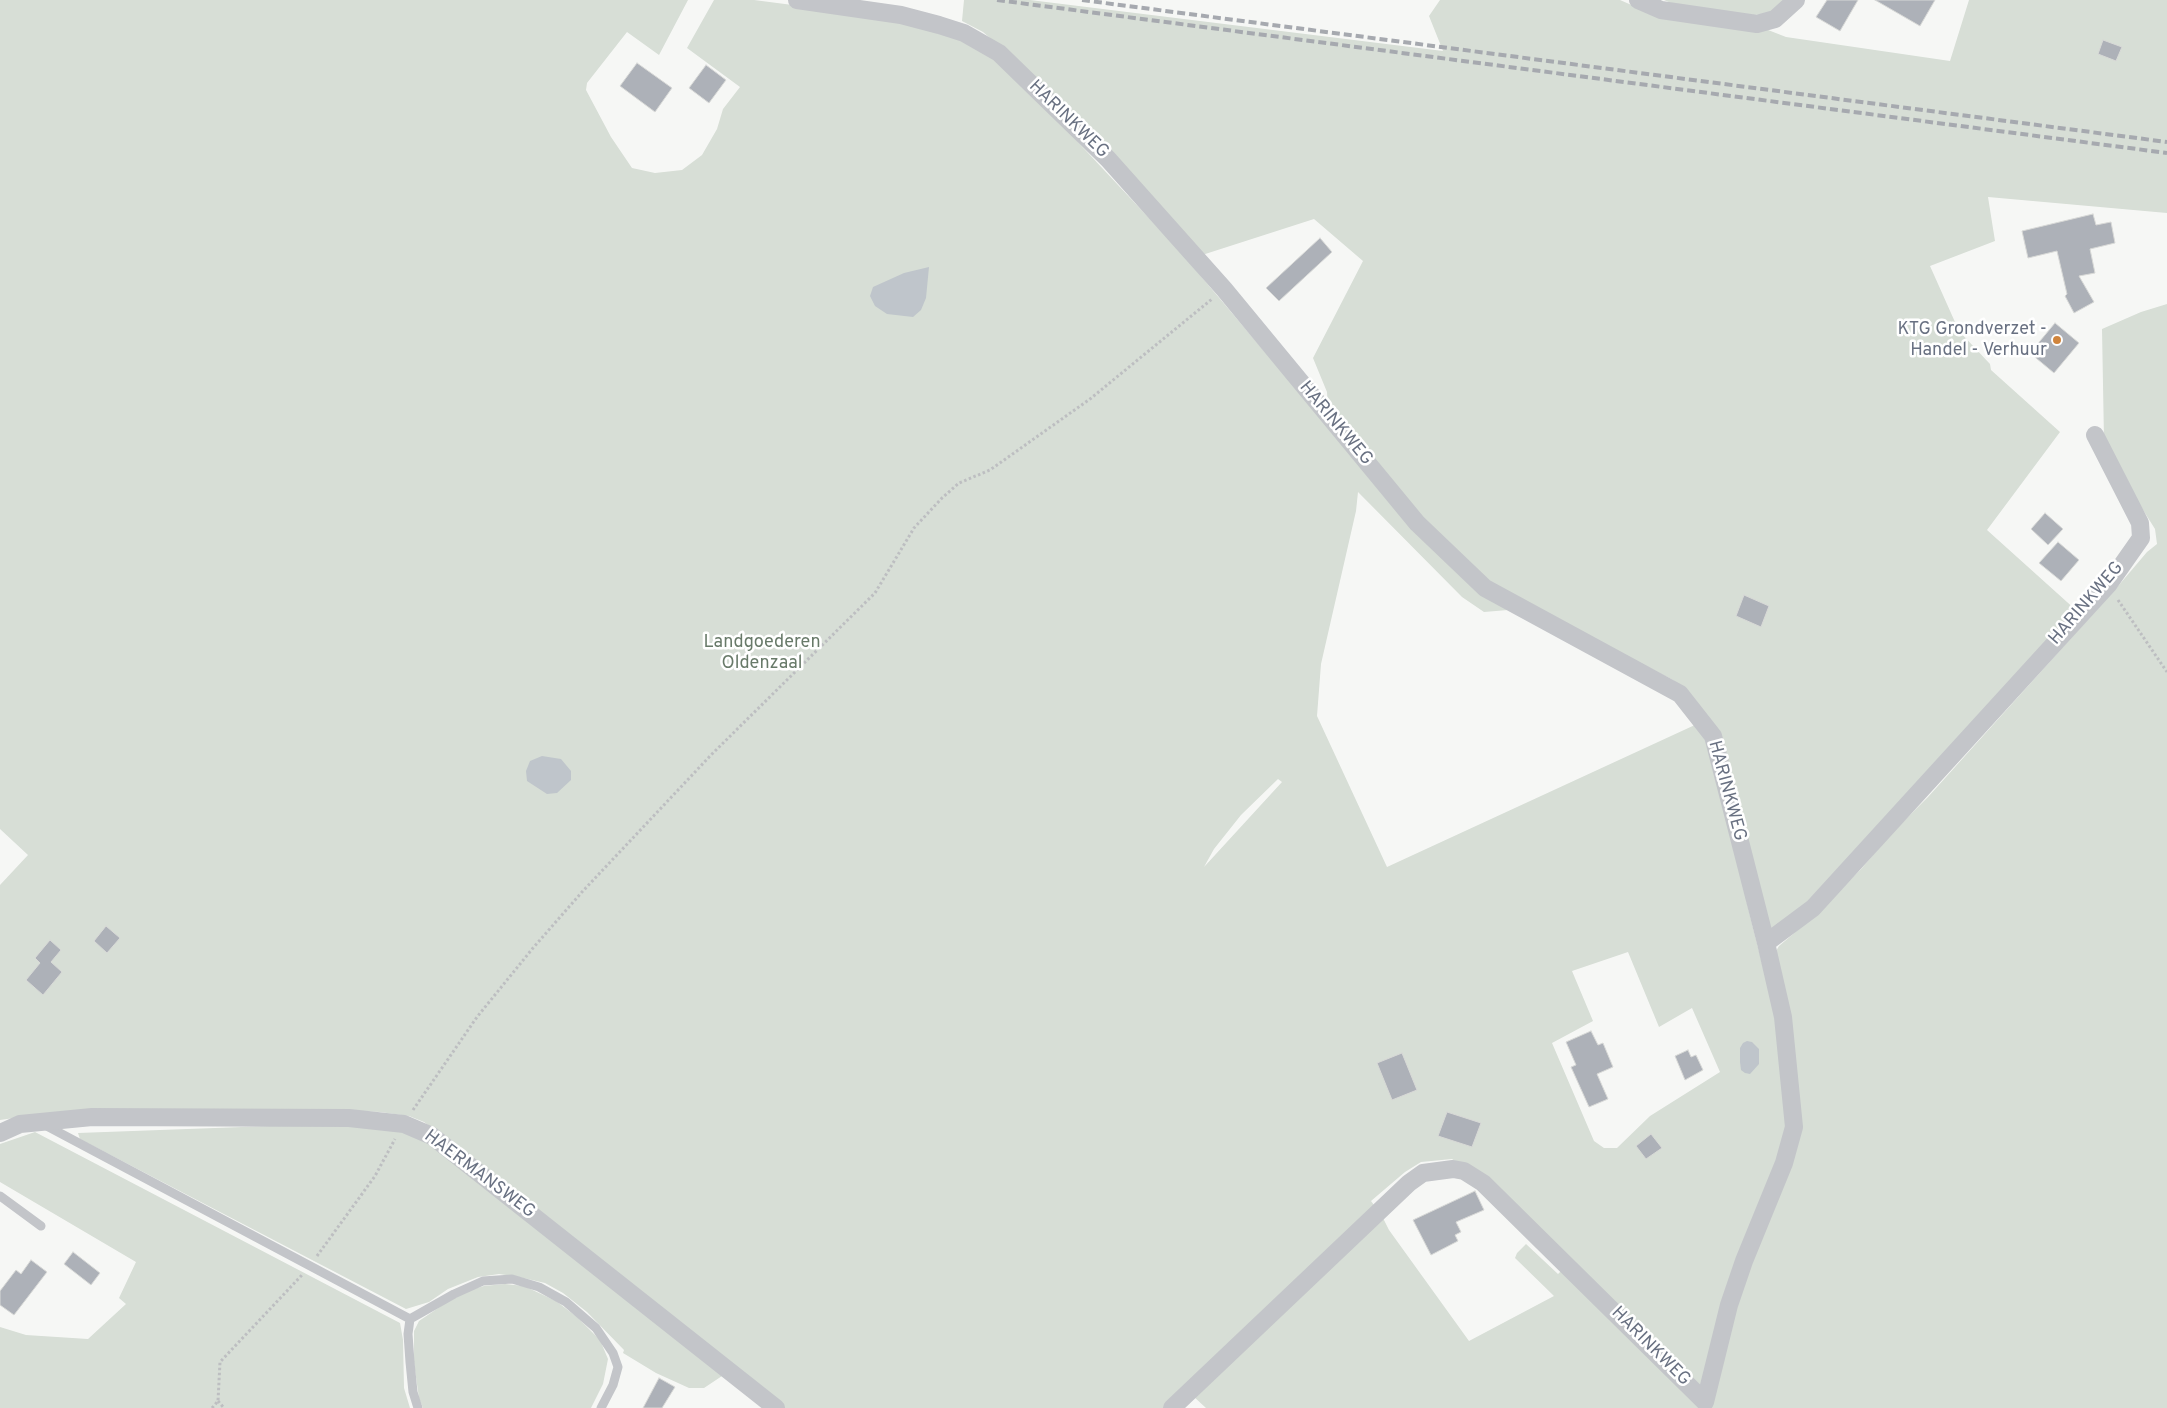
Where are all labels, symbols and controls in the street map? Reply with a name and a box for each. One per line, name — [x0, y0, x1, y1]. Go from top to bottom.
street label: HARINKWEG — [1023, 76, 1113, 164]
place label: KTG Grondverzet - Handel - Verhuur — [1897, 319, 2047, 362]
marker: KTG Grondverzet - Handel - Verhuur — [2051, 334, 2063, 346]
street label: HARINKWEG — [1294, 378, 1376, 470]
street label: HARINKWEG — [2045, 558, 2129, 650]
park label: Landgoederen Oldenzaal — [703, 632, 821, 674]
street label: HARINKWEG — [1702, 738, 1750, 844]
street label: HAERMANSWEG — [419, 1126, 539, 1224]
street label: HARINKWEG — [1606, 1303, 1694, 1391]

